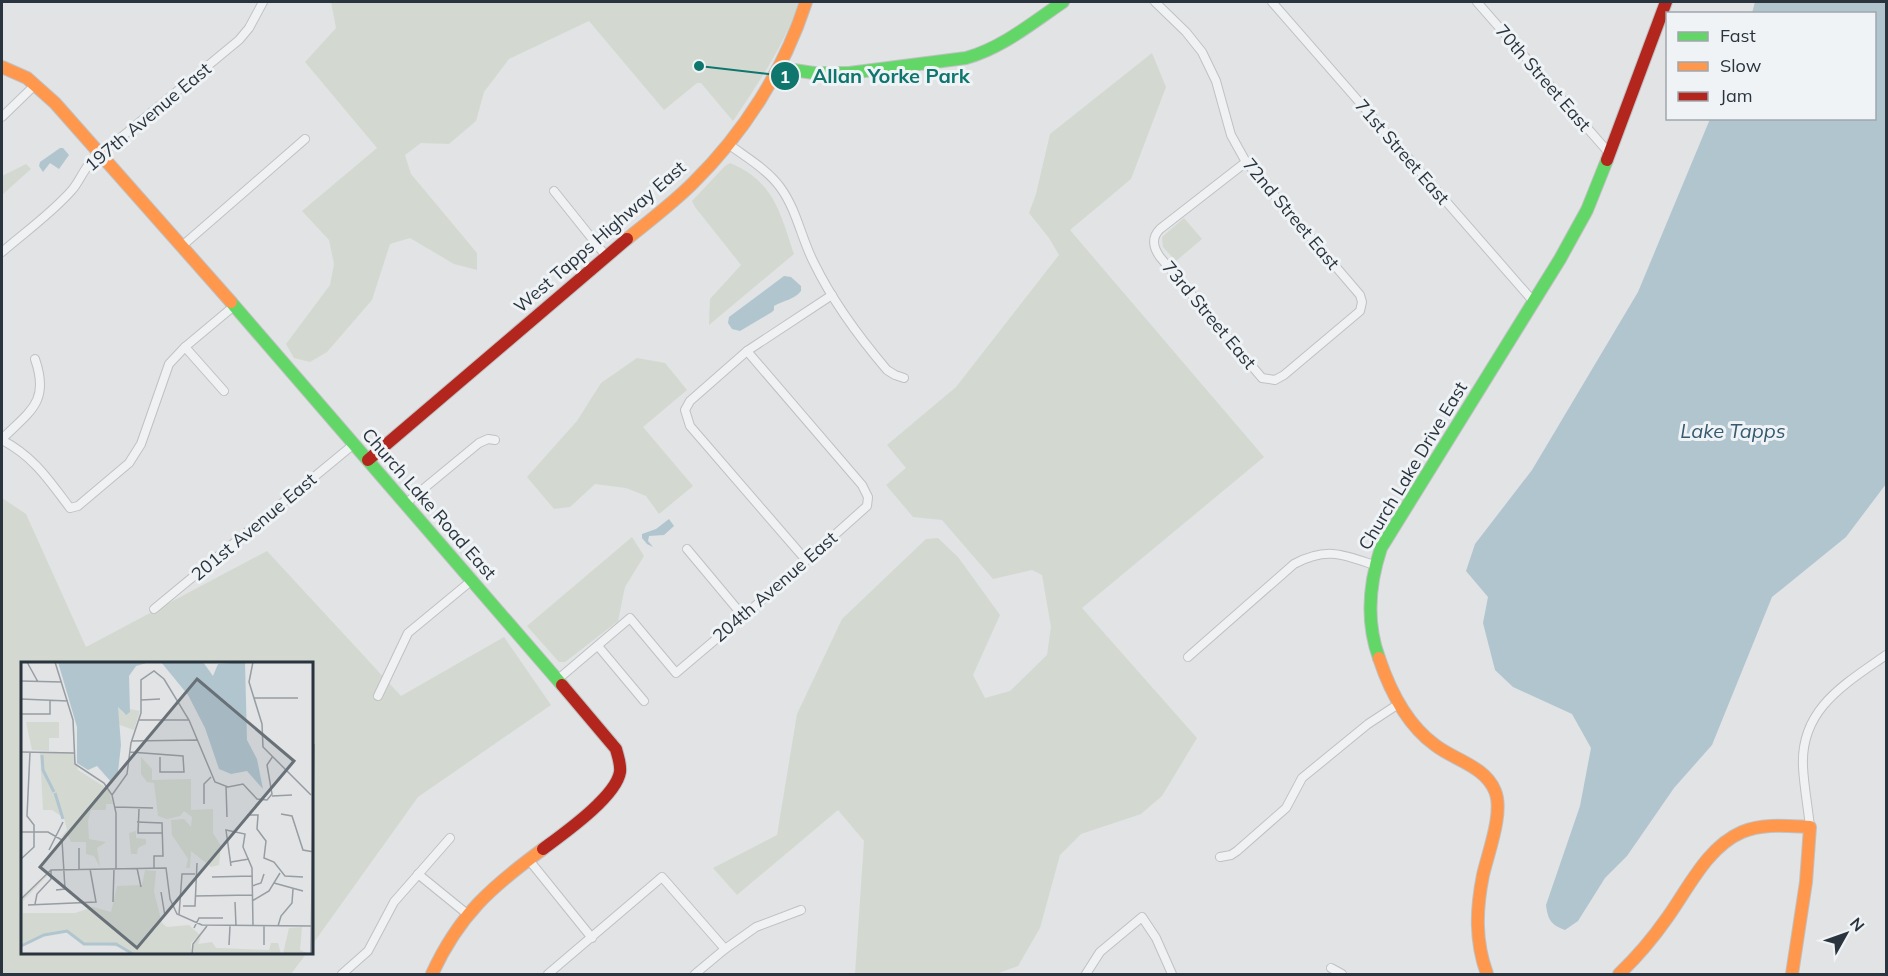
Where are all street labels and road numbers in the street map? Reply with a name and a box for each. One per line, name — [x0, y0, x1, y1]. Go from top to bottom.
street label: 70th Street East — [1491, 20, 1596, 136]
street label: 197th Avenue East — [80, 57, 215, 176]
street label: 71st Street East — [1350, 94, 1454, 209]
street label: 72nd Street East — [1238, 153, 1345, 274]
street label: West Tapps Highway East — [509, 156, 690, 318]
street label: 73rd Street East — [1157, 256, 1261, 374]
street label: Church Lake Drive East — [1353, 377, 1472, 554]
street label: Church Lake Road East — [357, 423, 501, 584]
street label: 201st Avenue East — [187, 468, 321, 586]
street label: 204th Avenue East — [708, 526, 842, 647]

